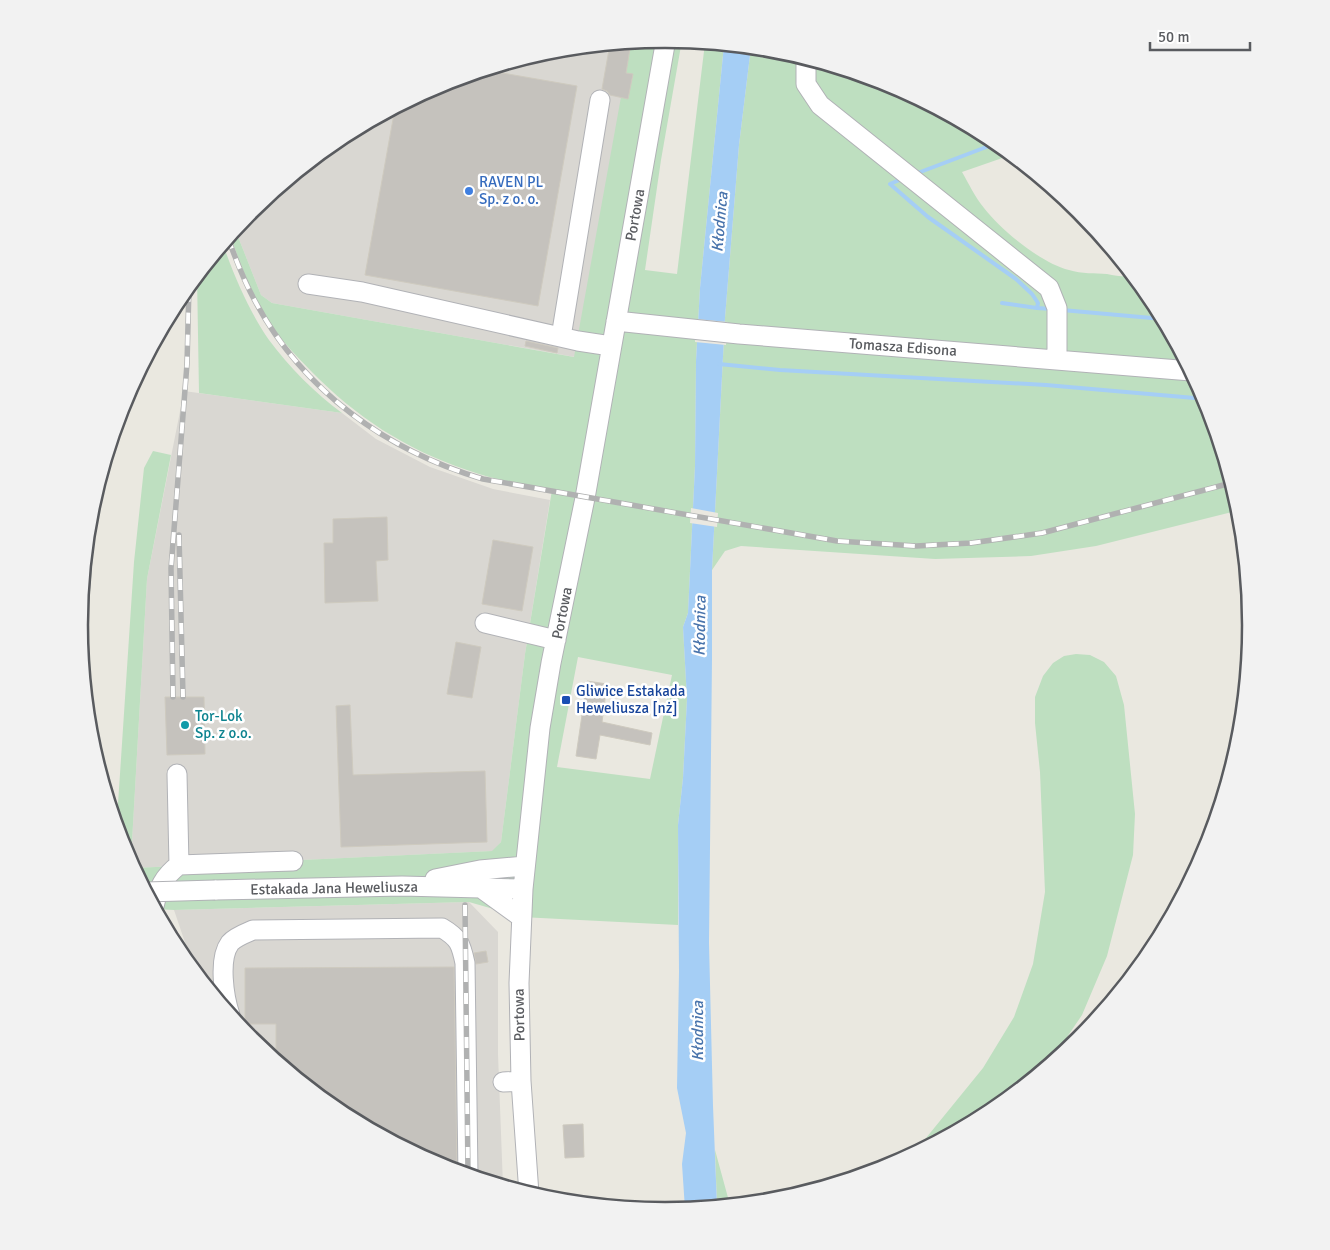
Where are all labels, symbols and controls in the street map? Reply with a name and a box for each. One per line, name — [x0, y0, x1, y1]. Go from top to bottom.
scale bar — [1150, 20, 1250, 52]
text: 50 m — [1158, 28, 1189, 46]
place label: RAVEN PL Sp. z o. o. — [479, 173, 544, 208]
marker: RAVEN PL Sp. z o. o. — [463, 185, 475, 197]
street label: Portowa — [622, 187, 648, 243]
water label: Kłodnica — [707, 190, 733, 253]
street label: Tomasza Edisona — [848, 334, 958, 360]
street label: Portowa — [548, 585, 576, 641]
water label: Kłodnica — [689, 595, 711, 656]
place label: Gliwice Estakada Heweliusza [nż] — [576, 682, 685, 717]
marker: Gliwice Estakada Heweliusza [nż] — [560, 694, 572, 706]
place label: Tor-Lok Sp. z o.o. — [195, 707, 252, 742]
marker: Tor-Lok Sp. z o.o. — [179, 719, 191, 731]
street label: Estakada Jana Heweliusza — [250, 878, 418, 898]
street label: Portowa — [510, 988, 528, 1042]
water label: Kłodnica — [688, 1000, 708, 1061]

